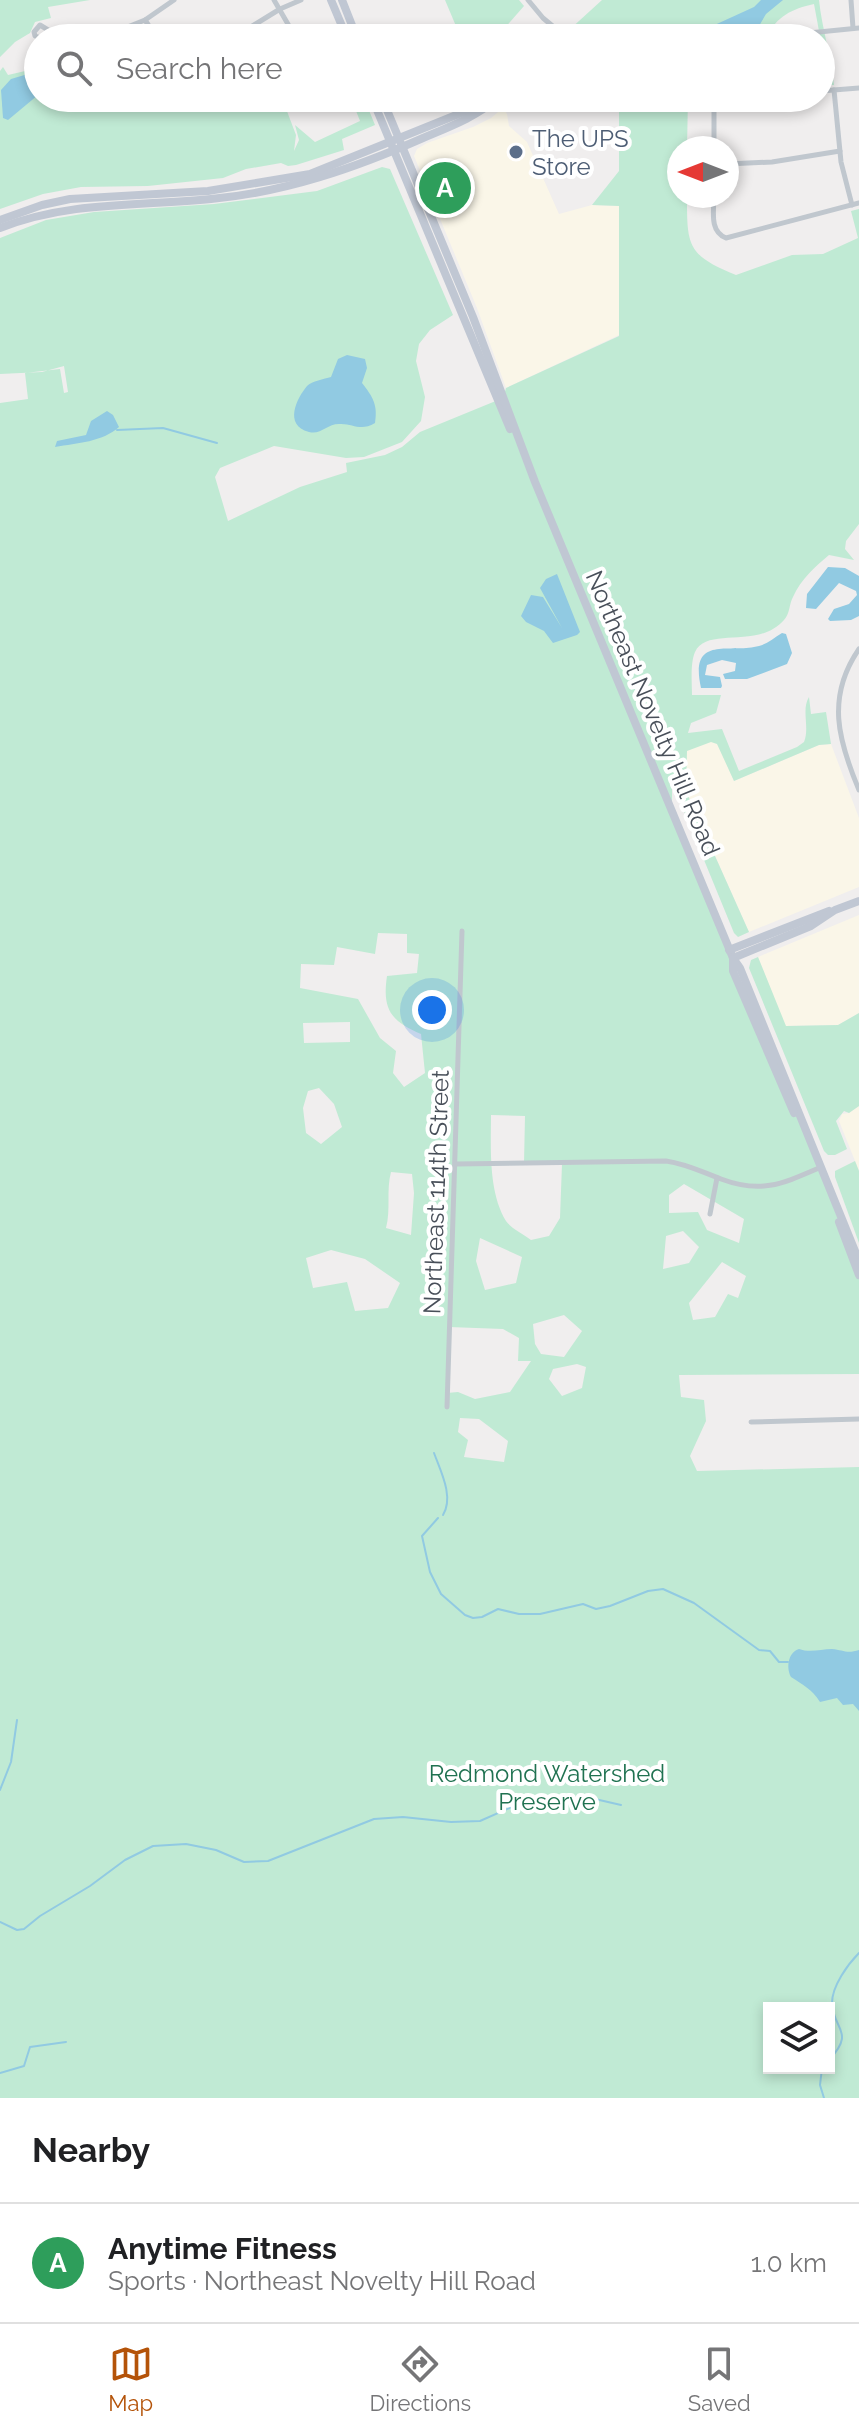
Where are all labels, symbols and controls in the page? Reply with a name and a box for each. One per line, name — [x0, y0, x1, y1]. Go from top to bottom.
search box — [24, 24, 835, 112]
icon: search — [52, 46, 96, 90]
text: Search here — [116, 51, 283, 86]
place label: The UPS Store — [532, 124, 628, 181]
north arrow — [667, 136, 739, 208]
marker: The UPS Store — [507, 143, 525, 161]
pin: A — [419, 158, 471, 218]
street label: Northeast Novelty Hill Road — [580, 566, 726, 860]
your location — [412, 990, 452, 1030]
street label: Northeast 114th Street — [417, 1069, 455, 1315]
park label: Redmond Watershed Preserve — [429, 1759, 665, 1816]
map controls — [763, 2002, 835, 2074]
button: layers — [763, 2002, 835, 2074]
text: Nearby — [32, 2130, 150, 2170]
text: Anytime Fitness — [108, 2231, 337, 2266]
text: A — [49, 2248, 67, 2278]
text: 1.0 km — [751, 2248, 827, 2278]
text: Sports · Northeast Novelty Hill Road — [108, 2266, 536, 2296]
tab: Map — [108, 2342, 153, 2416]
tab: Directions — [370, 2342, 471, 2416]
tab: Saved — [688, 2342, 751, 2416]

